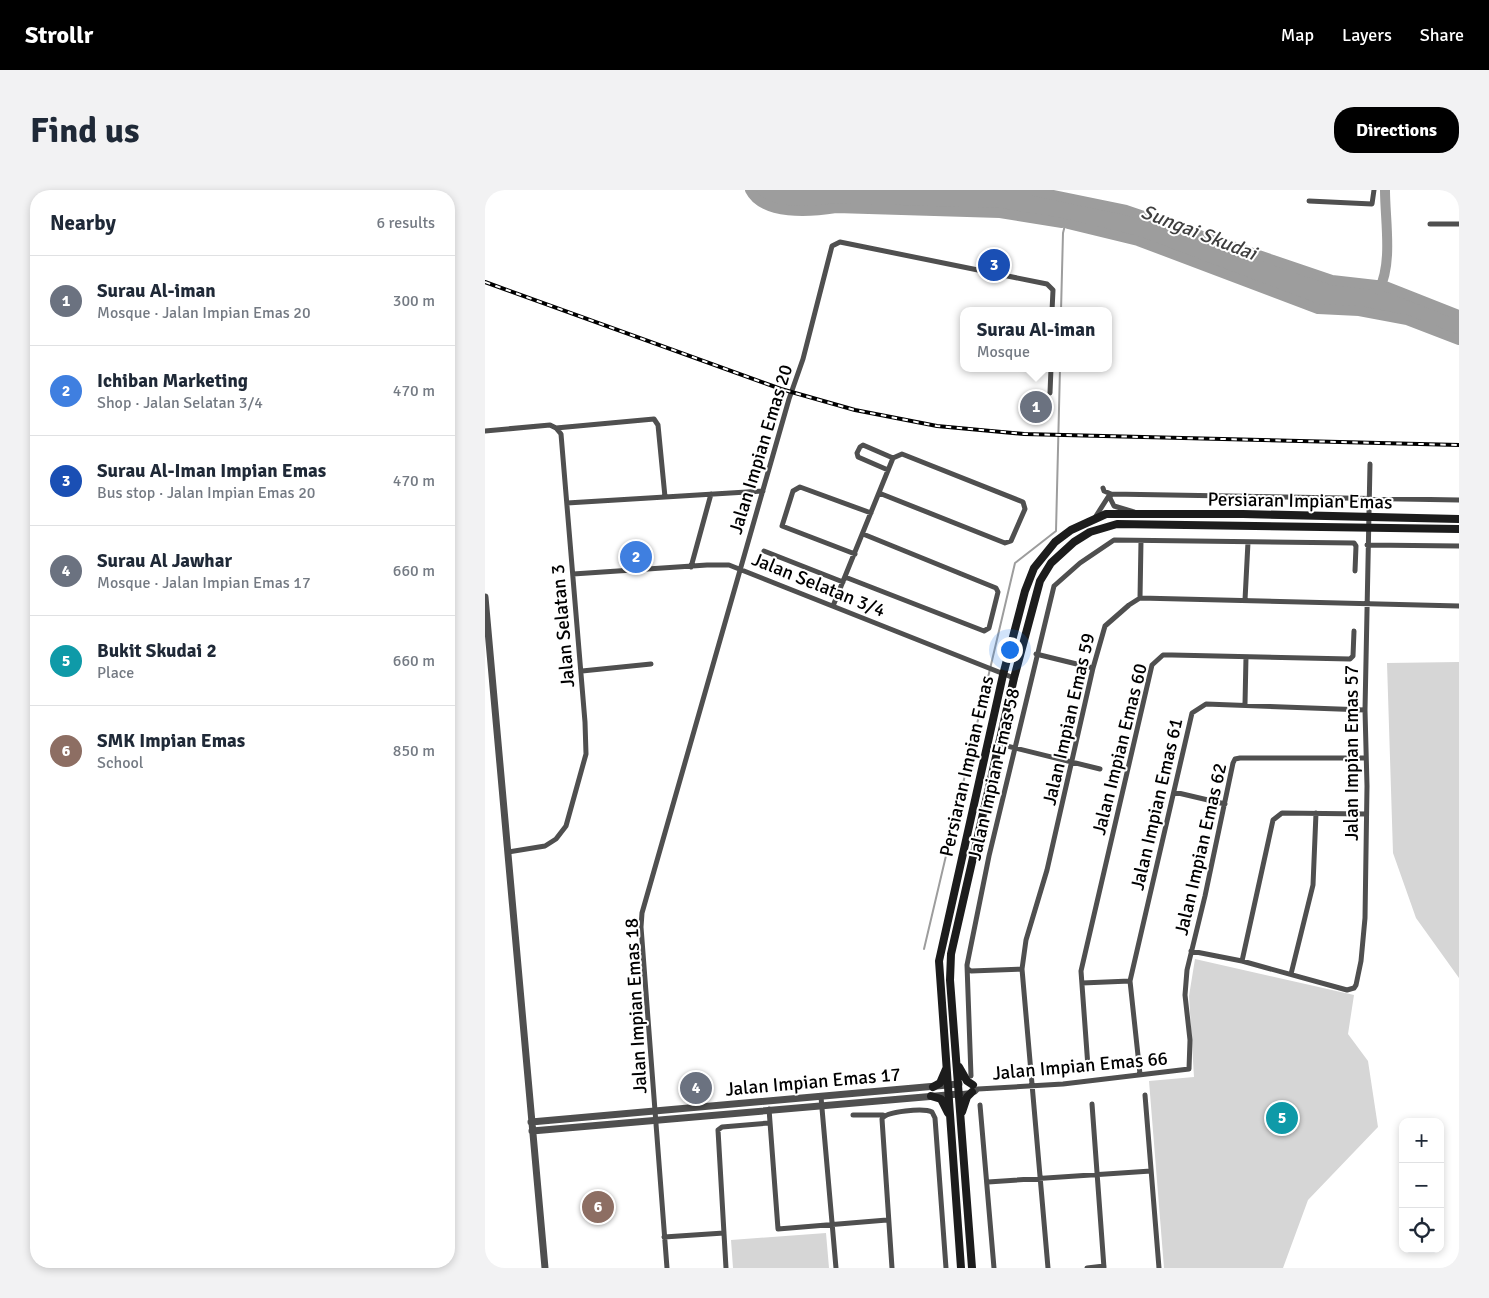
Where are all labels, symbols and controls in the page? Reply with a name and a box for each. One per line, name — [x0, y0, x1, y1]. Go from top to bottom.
text: Strollr — [25, 20, 93, 50]
text: Map — [1281, 24, 1314, 46]
text: Layers — [1342, 24, 1392, 46]
text: Share — [1420, 24, 1464, 46]
button: Directions — [1334, 107, 1459, 153]
text: Find us — [30, 109, 140, 152]
water label: Sungai Skudai — [1138, 199, 1261, 266]
text: Nearby — [50, 210, 116, 236]
text: 6 results — [376, 213, 435, 233]
pin: 3 — [978, 246, 1010, 284]
text: Surau Al-iman — [97, 279, 216, 303]
text: 1 — [62, 291, 70, 311]
text: 300 m — [393, 291, 435, 311]
text: Mosque · Jalan Impian Emas 20 — [97, 303, 311, 323]
popup — [960, 307, 1112, 372]
text: Surau Al-iman — [977, 318, 1095, 342]
text: Mosque — [977, 342, 1030, 362]
street label: Jalan Impian Emas 20 — [724, 362, 798, 537]
text: Ichiban Marketing — [97, 369, 248, 393]
text: 2 — [62, 381, 70, 401]
text: 470 m — [393, 381, 435, 401]
pin: 1 — [1020, 388, 1052, 426]
text: Shop · Jalan Selatan 3/4 — [97, 393, 263, 413]
text: Surau Al-Iman Impian Emas — [97, 459, 326, 483]
text: 3 — [62, 471, 70, 491]
text: 470 m — [393, 471, 435, 491]
text: Bus stop · Jalan Impian Emas 20 — [97, 483, 315, 503]
street label: Persiaran Impian Emas — [1207, 487, 1393, 515]
pin: 2 — [620, 538, 652, 576]
street label: Jalan Selatan 3/4 — [748, 547, 889, 623]
text: Surau Al Jawhar — [97, 549, 232, 573]
text: 4 — [62, 561, 70, 581]
text: 660 m — [393, 561, 435, 581]
street label: Jalan Selatan 3 — [546, 563, 580, 689]
text: Mosque · Jalan Impian Emas 17 — [97, 573, 311, 593]
street label: Jalan Impian Emas 59 — [1037, 631, 1100, 808]
your location — [997, 637, 1023, 663]
text: Bukit Skudai 2 — [97, 639, 217, 663]
text: 5 — [62, 651, 70, 671]
text: 660 m — [393, 651, 435, 671]
street label: Jalan Impian Emas 60 — [1087, 661, 1153, 838]
text: Place — [97, 663, 134, 683]
street label: Jalan Impian Emas 57 — [1340, 665, 1364, 841]
street label: Persiaran Impian Emas — [934, 673, 999, 859]
street label: Jalan Impian Emas 58 — [962, 686, 1025, 863]
street label: Jalan Impian Emas 61 — [1125, 716, 1188, 893]
text: SMK Impian Emas — [97, 729, 245, 753]
text: 6 — [62, 741, 70, 761]
text: 850 m — [393, 741, 435, 761]
text: School — [97, 753, 143, 773]
street label: Jalan Impian Emas 62 — [1169, 761, 1232, 938]
street label: Jalan Impian Emas 18 — [619, 917, 653, 1095]
street label: Jalan Impian Emas 66 — [991, 1046, 1169, 1086]
street label: Jalan Impian Emas 17 — [724, 1062, 902, 1102]
pin: 4 — [680, 1069, 712, 1107]
pin: 5 — [1266, 1099, 1298, 1137]
map controls — [1399, 1118, 1444, 1253]
button: + — [1399, 1118, 1444, 1163]
button: − — [1399, 1163, 1444, 1208]
pin: 6 — [582, 1188, 614, 1226]
button: locate — [1399, 1208, 1444, 1253]

